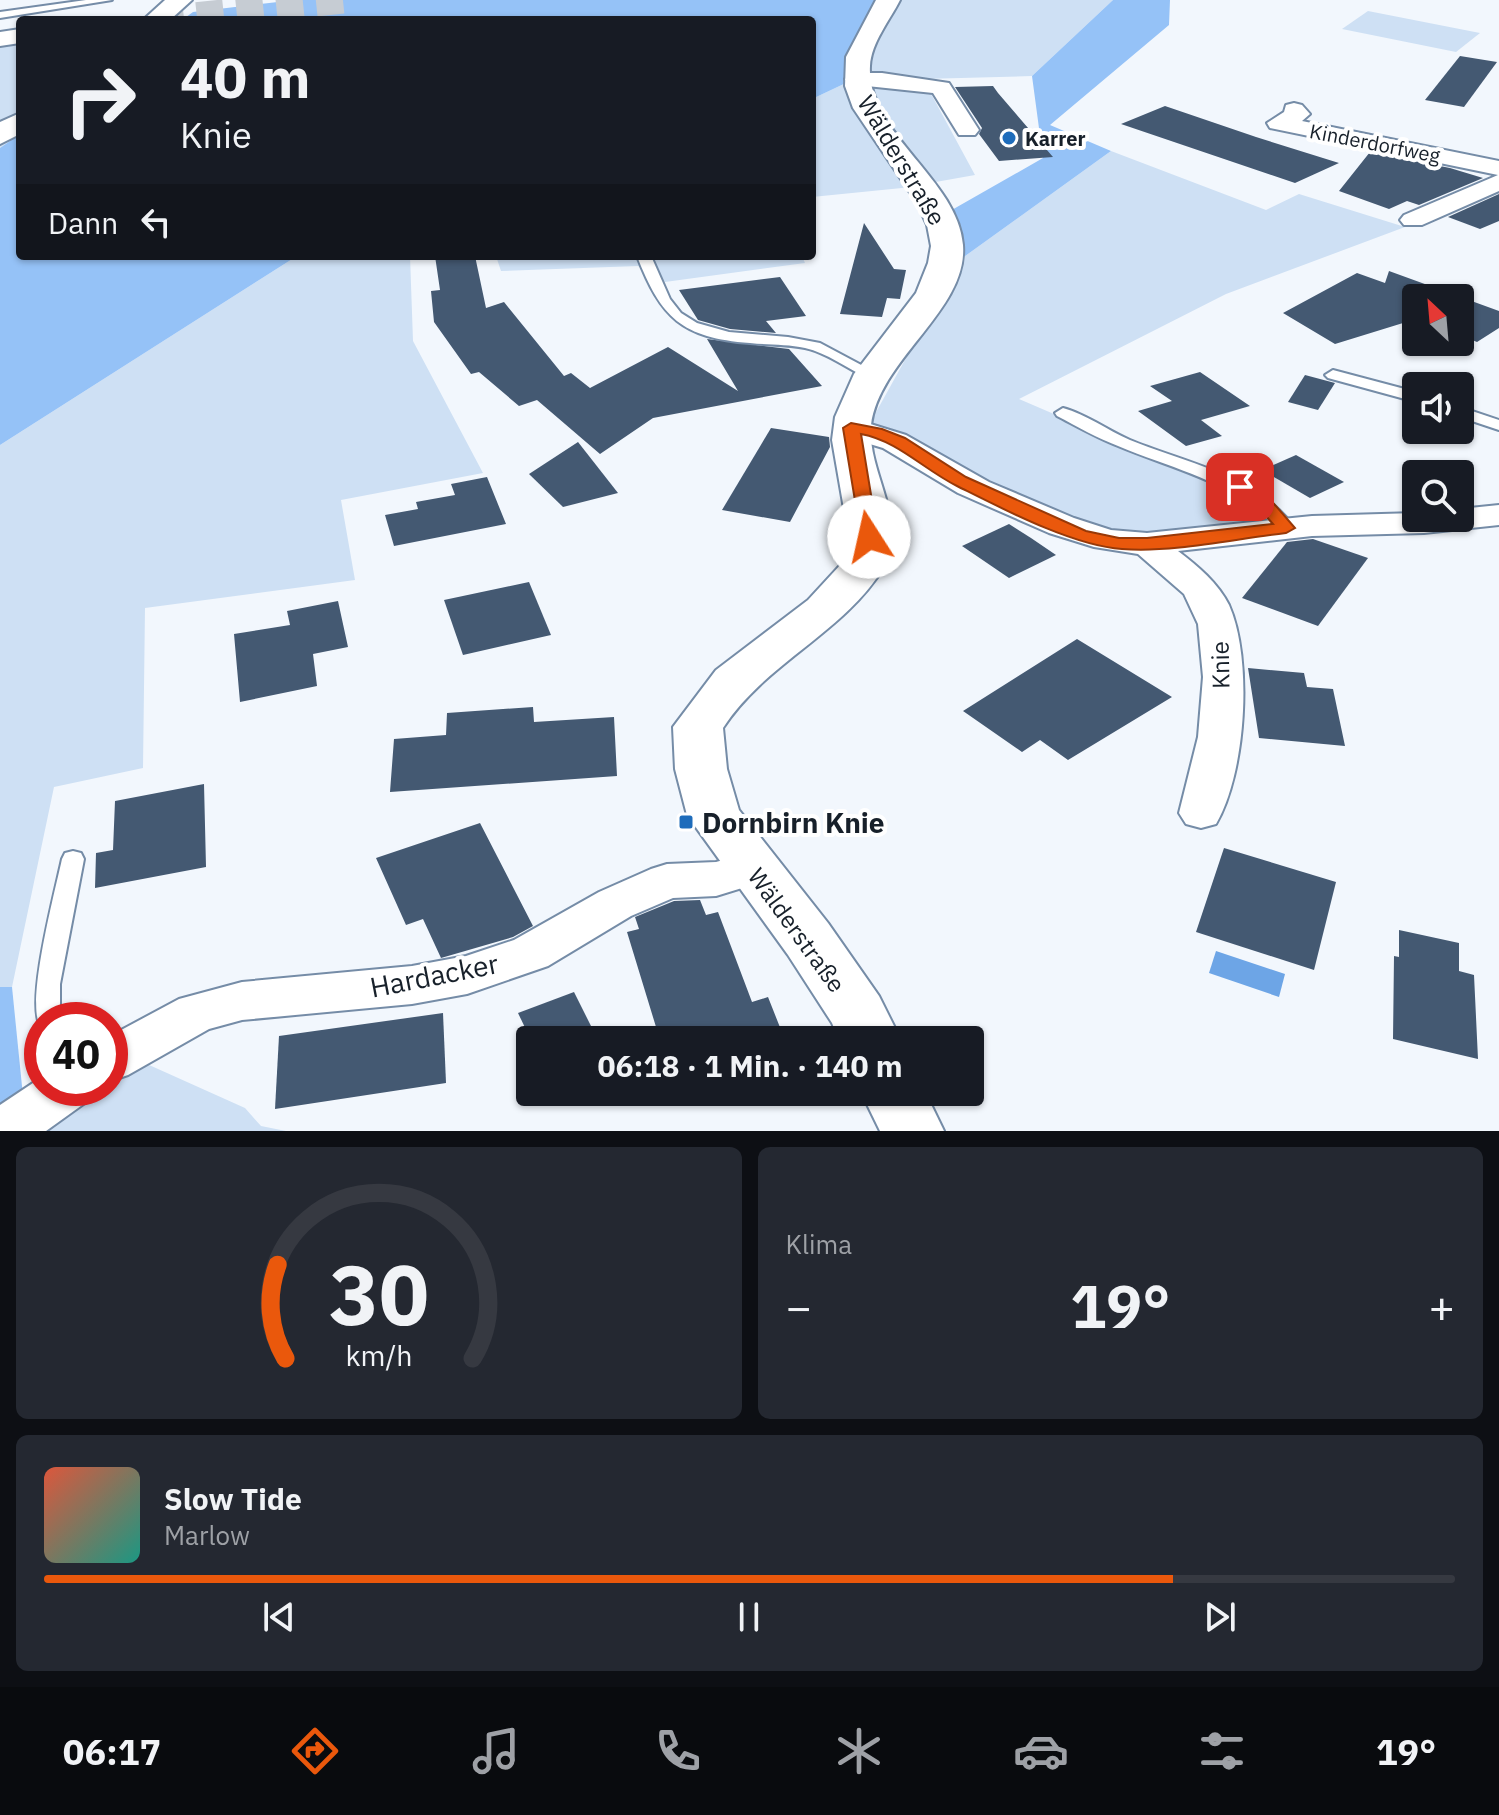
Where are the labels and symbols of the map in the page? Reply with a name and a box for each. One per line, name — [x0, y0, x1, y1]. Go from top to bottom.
street label: Wälderstraße — [851, 89, 953, 231]
street label: Kinderdorfweg — [1307, 117, 1443, 169]
place label: Karrer — [1025, 125, 1085, 152]
marker: Karrer — [1000, 129, 1018, 147]
north arrow — [1402, 284, 1474, 356]
pin — [1206, 453, 1274, 521]
position arrow — [827, 495, 911, 579]
street label: Knie — [1204, 641, 1236, 689]
place label: Dornbirn Knie — [702, 804, 885, 841]
marker: Dornbirn Knie — [677, 813, 695, 831]
street label: Wälderstraße — [741, 861, 853, 999]
street label: Hardacker — [367, 944, 501, 1006]
speed limit sign: 40 — [24, 1002, 128, 1106]

